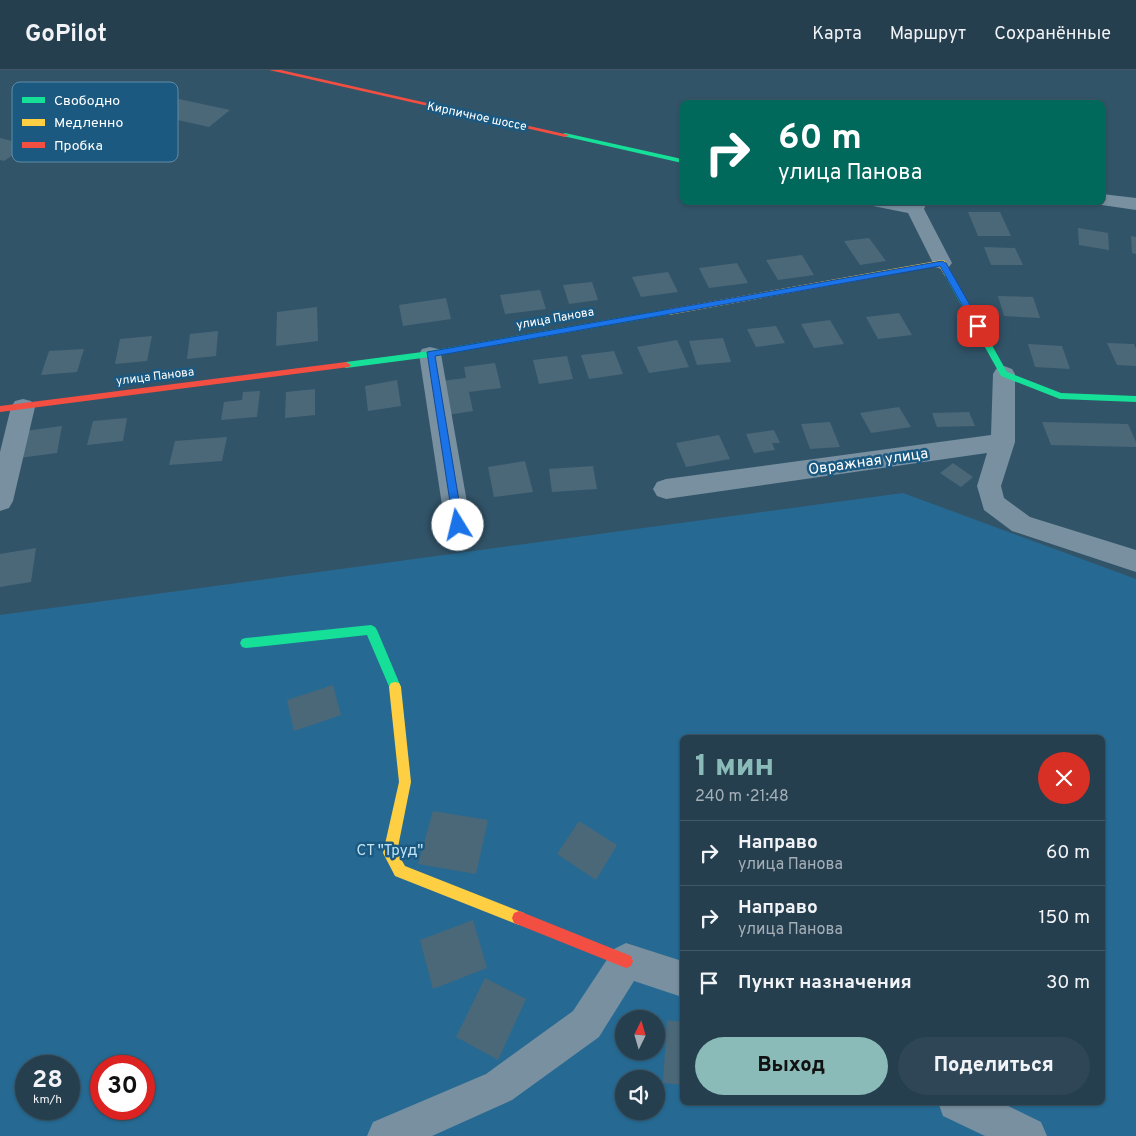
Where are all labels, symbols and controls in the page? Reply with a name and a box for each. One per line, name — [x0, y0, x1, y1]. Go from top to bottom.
text: GoPilot — [25, 20, 107, 50]
text: Карта — [812, 23, 862, 46]
text: Маршрут — [890, 23, 966, 46]
text: Сохранённые — [994, 23, 1111, 46]
legend — [12, 82, 178, 162]
text: Свободно — [54, 93, 120, 110]
street label: Кирпичное шоссе — [426, 99, 528, 135]
text: Медленно — [54, 115, 123, 132]
text: 60 m — [778, 117, 862, 161]
icon: right — [695, 120, 760, 185]
text: Пробка — [54, 138, 103, 155]
text: улица Панова — [778, 160, 922, 187]
street label: улица Панова — [515, 304, 595, 334]
pin — [957, 305, 999, 347]
icon: arrive — [964, 312, 992, 340]
street label: улица Панова — [115, 364, 195, 390]
street label: Овражная улица — [807, 445, 929, 480]
position arrow — [431, 498, 483, 550]
text: 1 мин — [695, 749, 774, 786]
button: close — [1038, 752, 1090, 804]
text: 240 m · 21:48 — [695, 787, 789, 807]
text: Направо — [738, 831, 818, 855]
icon: right — [695, 839, 723, 867]
text: 60 m — [1046, 841, 1090, 865]
park label: СТ "Труд" — [357, 842, 423, 861]
text: улица Панова — [738, 855, 843, 875]
text: Направо — [738, 896, 818, 920]
icon: right — [695, 904, 723, 932]
text: 150 m — [1038, 906, 1090, 930]
text: улица Панова — [738, 920, 843, 940]
icon: arrive — [695, 969, 723, 997]
text: Пункт назначения — [738, 971, 912, 995]
text: 30 m — [1046, 971, 1090, 995]
north arrow — [615, 1010, 665, 1060]
map controls — [615, 1010, 665, 1120]
button: Выход — [695, 1037, 888, 1095]
button: Поделиться — [898, 1037, 1090, 1095]
speed limit sign: 30 — [90, 1055, 155, 1120]
text: 28 — [32, 1065, 63, 1097]
button: sound — [615, 1070, 665, 1120]
text: km/h — [33, 1092, 62, 1108]

